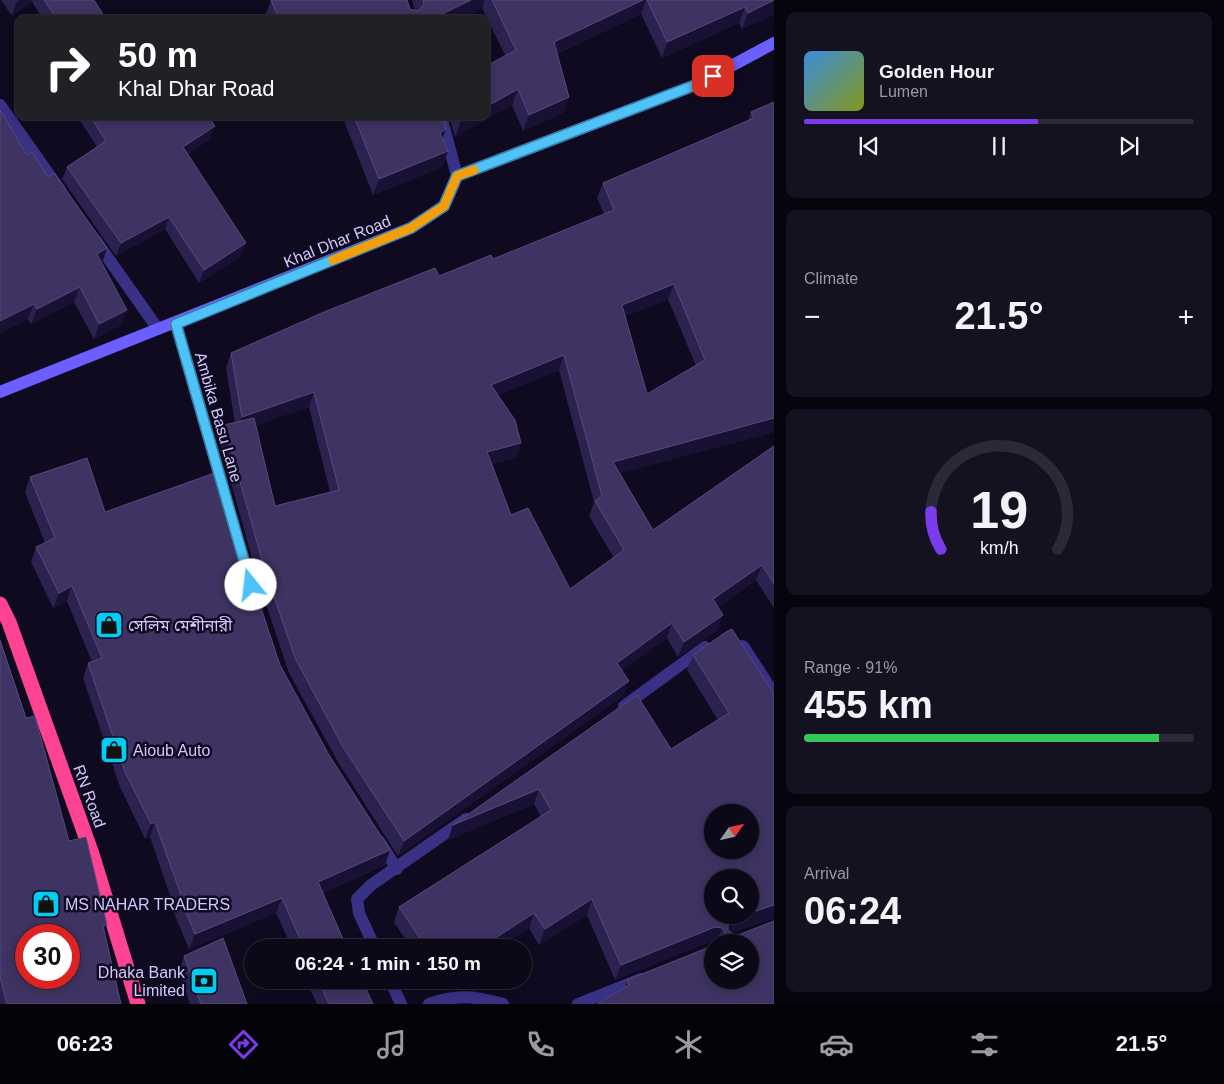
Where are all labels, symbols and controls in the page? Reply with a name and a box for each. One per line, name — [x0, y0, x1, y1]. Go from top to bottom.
icon: right — [35, 35, 100, 100]
text: 50 m — [118, 35, 198, 74]
pin — [692, 55, 734, 97]
text: Golden Hour — [879, 61, 994, 82]
icon: arrive — [699, 62, 727, 90]
text: Khal Dhar Road — [118, 76, 275, 101]
text: Lumen — [879, 83, 928, 100]
icon: previous — [855, 132, 883, 160]
icon: pause — [985, 132, 1013, 160]
icon: next — [1115, 132, 1143, 160]
street label: Khal Dhar Road — [281, 212, 393, 271]
text: Climate — [804, 270, 858, 287]
text: 21.5° — [954, 295, 1044, 337]
text: − — [804, 301, 820, 332]
text: + — [1178, 301, 1194, 332]
street label: Ambika Basu Lane — [192, 350, 245, 484]
text: 19 — [970, 481, 1028, 539]
text: km/h — [980, 538, 1018, 558]
position arrow — [224, 558, 276, 610]
shop icon: সেলিম মেশীনারী — [94, 610, 124, 640]
place label: সেলিম মেশীনারী — [128, 616, 233, 634]
text: Range · 91% — [804, 659, 897, 676]
text: 455 km — [804, 684, 933, 726]
shop icon: Aioub Auto — [99, 735, 129, 765]
place label: Aioub Auto — [133, 742, 211, 759]
street label: RN Road — [70, 762, 109, 830]
north arrow — [704, 804, 759, 859]
map controls — [704, 804, 759, 989]
text: Arrival — [804, 865, 849, 882]
button: search — [704, 869, 759, 924]
shop icon: MS NAHAR TRADERS — [31, 889, 61, 919]
text: 06:24 — [804, 890, 901, 932]
place label: MS NAHAR TRADERS — [65, 896, 230, 913]
speed limit sign: 30 — [15, 924, 80, 989]
button: layers — [704, 934, 759, 989]
text: 06:24 · 1 min · 150 m — [295, 953, 481, 974]
place label: Dhaka Bank Limited — [98, 964, 186, 999]
bank icon: Dhaka Bank Limited — [189, 966, 219, 996]
icon: directions — [226, 1027, 261, 1062]
icon: music — [374, 1027, 409, 1062]
icon: phone — [523, 1027, 558, 1062]
icon: climate — [671, 1027, 706, 1062]
icon: car — [819, 1027, 854, 1062]
icon: filters — [967, 1027, 1002, 1062]
text: 06:23 — [57, 1031, 113, 1056]
text: 21.5° — [1116, 1031, 1167, 1056]

